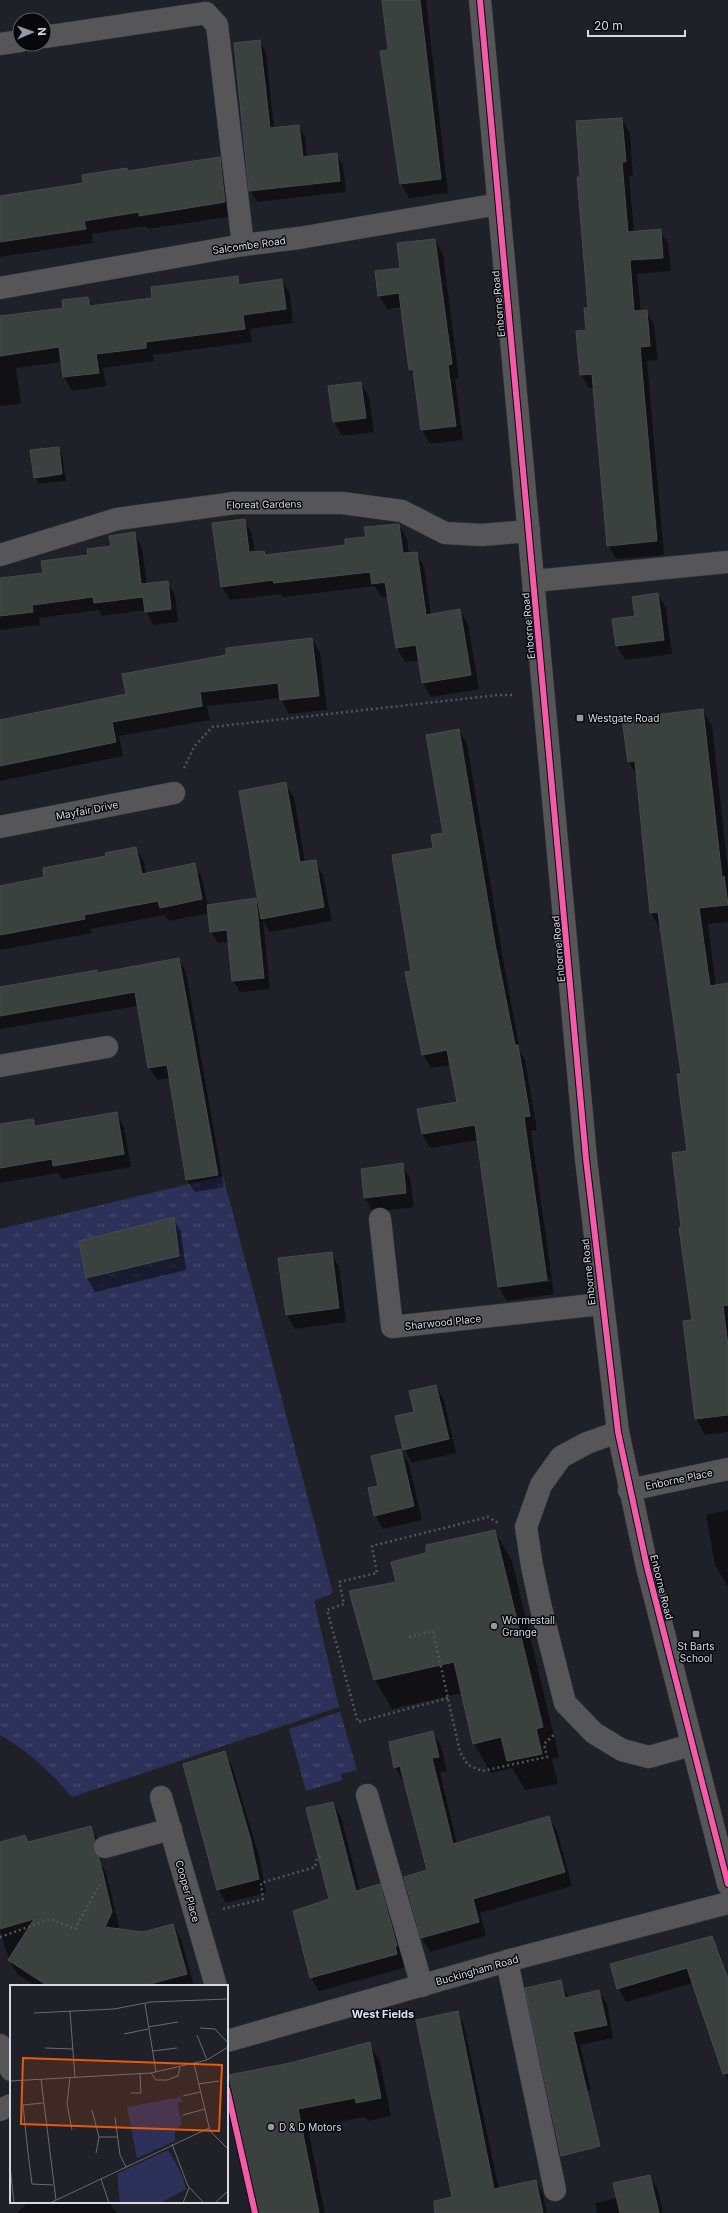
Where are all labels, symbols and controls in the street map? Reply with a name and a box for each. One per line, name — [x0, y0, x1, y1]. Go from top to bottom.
north arrow — [12, 12, 52, 52]
scale bar — [588, 12, 685, 38]
text: 20 m — [594, 18, 623, 33]
text: N — [35, 27, 49, 36]
street label: Salcombe Road — [212, 234, 286, 256]
street label: Enborne Road — [489, 270, 507, 338]
street label: Floreat Gardens — [226, 497, 302, 511]
street label: Enborne Road — [519, 592, 537, 660]
place label: Westgate Road — [588, 712, 659, 724]
marker: Westgate Road — [575, 713, 585, 723]
street label: Mayfair Drive — [55, 798, 119, 822]
street label: Enborne Road — [549, 915, 567, 983]
street label: Enborne Road — [579, 1238, 597, 1306]
street label: Sharwood Place — [404, 1312, 482, 1332]
street label: Enborne Place — [644, 1466, 714, 1492]
street label: Enborne Road — [648, 1553, 676, 1621]
place label: Wormestall Grange — [502, 1614, 555, 1638]
marker: Wormestall Grange — [489, 1621, 499, 1631]
marker: St Barts School — [691, 1629, 701, 1639]
place label: St Barts School — [677, 1640, 715, 1664]
street label: Cooper Place — [173, 1859, 203, 1923]
street label: Buckingham Road — [434, 1952, 520, 1988]
inset map — [10, 1985, 228, 2203]
district label: West Fields — [352, 2007, 414, 2021]
place label: D & D Motors — [279, 2121, 342, 2133]
marker: D & D Motors — [266, 2122, 276, 2132]

